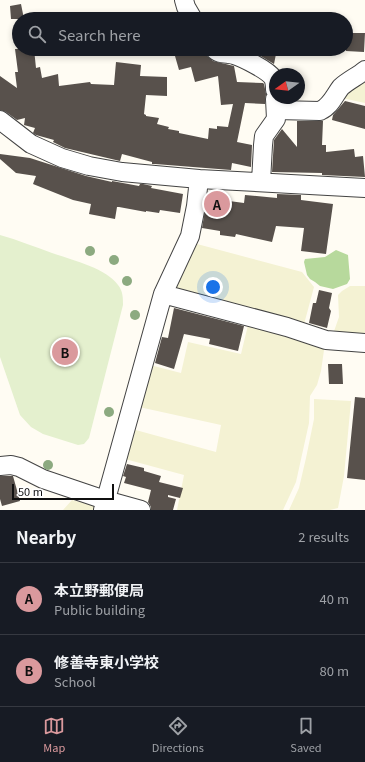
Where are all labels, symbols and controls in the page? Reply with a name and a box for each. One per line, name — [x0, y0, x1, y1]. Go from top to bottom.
search box — [12, 12, 353, 56]
icon: search — [26, 23, 48, 45]
text: Search here — [58, 24, 140, 45]
north arrow — [269, 68, 305, 104]
pin: A — [204, 189, 230, 219]
your location — [203, 277, 223, 297]
pin: B — [52, 337, 78, 367]
scale bar — [12, 482, 114, 501]
text: 50 m — [18, 483, 43, 499]
text: Nearby — [16, 524, 76, 549]
text: 2 results — [298, 527, 349, 546]
text: 本立野郵便局 — [54, 579, 144, 600]
text: A — [25, 589, 33, 608]
text: 40 m — [320, 589, 349, 608]
text: Public building — [54, 600, 145, 619]
text: 修善寺東小学校 — [54, 651, 159, 672]
text: B — [25, 661, 33, 680]
text: 80 m — [320, 661, 349, 680]
text: School — [54, 672, 96, 691]
tab: Map — [43, 715, 65, 755]
tab: Directions — [152, 715, 204, 755]
tab: Saved — [290, 715, 322, 755]

